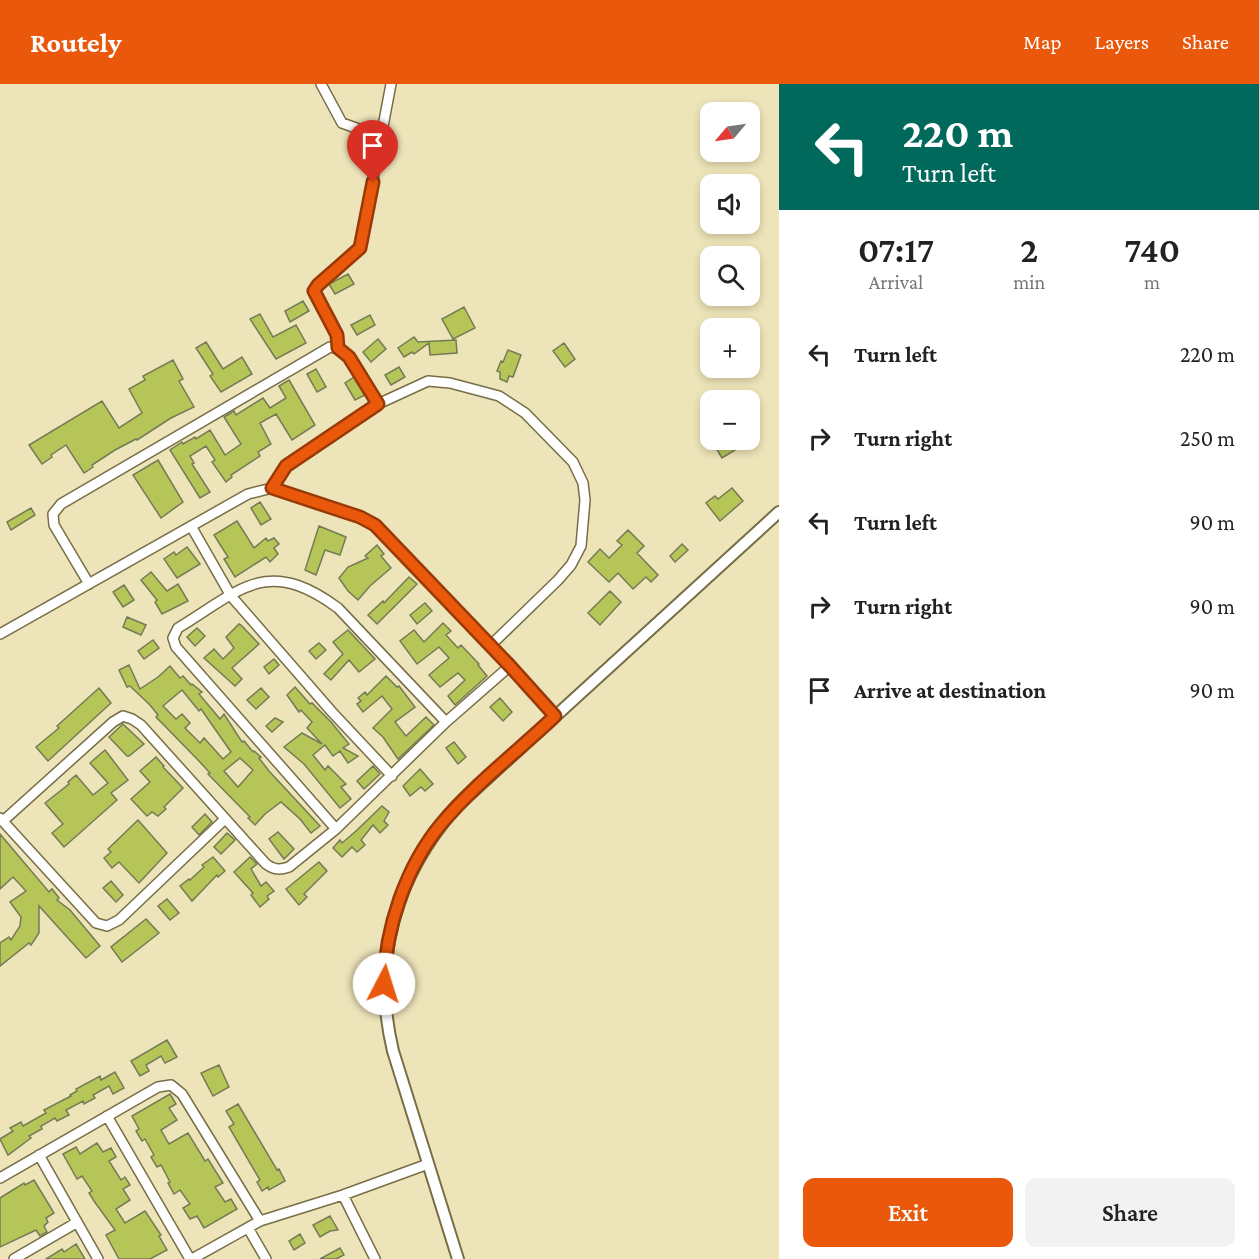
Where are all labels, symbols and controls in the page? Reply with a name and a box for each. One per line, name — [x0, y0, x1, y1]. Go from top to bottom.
text: Routely — [30, 27, 122, 58]
text: Map — [1023, 30, 1062, 54]
text: Layers — [1095, 30, 1149, 54]
text: Share — [1182, 30, 1229, 54]
north arrow — [700, 102, 760, 162]
map controls — [700, 102, 760, 450]
icon: left — [803, 108, 881, 186]
text: 220 m — [902, 109, 1013, 156]
pin — [347, 120, 398, 182]
icon: arrive — [356, 129, 389, 162]
text: Turn left — [902, 158, 996, 188]
button: sound — [700, 174, 760, 234]
text: 07:17 — [858, 230, 934, 270]
text: 2 — [1020, 230, 1038, 270]
text: 740 — [1124, 230, 1180, 270]
button: search — [700, 246, 760, 306]
text: Arrival — [869, 271, 923, 293]
text: min — [1013, 271, 1045, 293]
text: m — [1144, 271, 1160, 293]
button: + — [700, 318, 760, 378]
icon: left — [803, 338, 836, 371]
text: Turn left — [854, 342, 937, 367]
text: 220 m — [1180, 342, 1235, 367]
button: − — [700, 390, 760, 450]
icon: right — [803, 422, 836, 455]
text: Turn right — [854, 426, 952, 451]
text: 250 m — [1180, 426, 1235, 451]
icon: left — [803, 506, 836, 539]
text: Turn left — [854, 510, 937, 535]
text: 90 m — [1190, 510, 1235, 535]
icon: right — [803, 590, 836, 623]
text: Turn right — [854, 594, 952, 619]
text: 90 m — [1190, 594, 1235, 619]
icon: arrive — [803, 674, 836, 707]
text: Arrive at destination — [854, 678, 1046, 703]
text: 90 m — [1190, 678, 1235, 703]
position arrow — [352, 952, 416, 1016]
button: Exit — [803, 1178, 1013, 1247]
button: Share — [1025, 1178, 1235, 1247]

